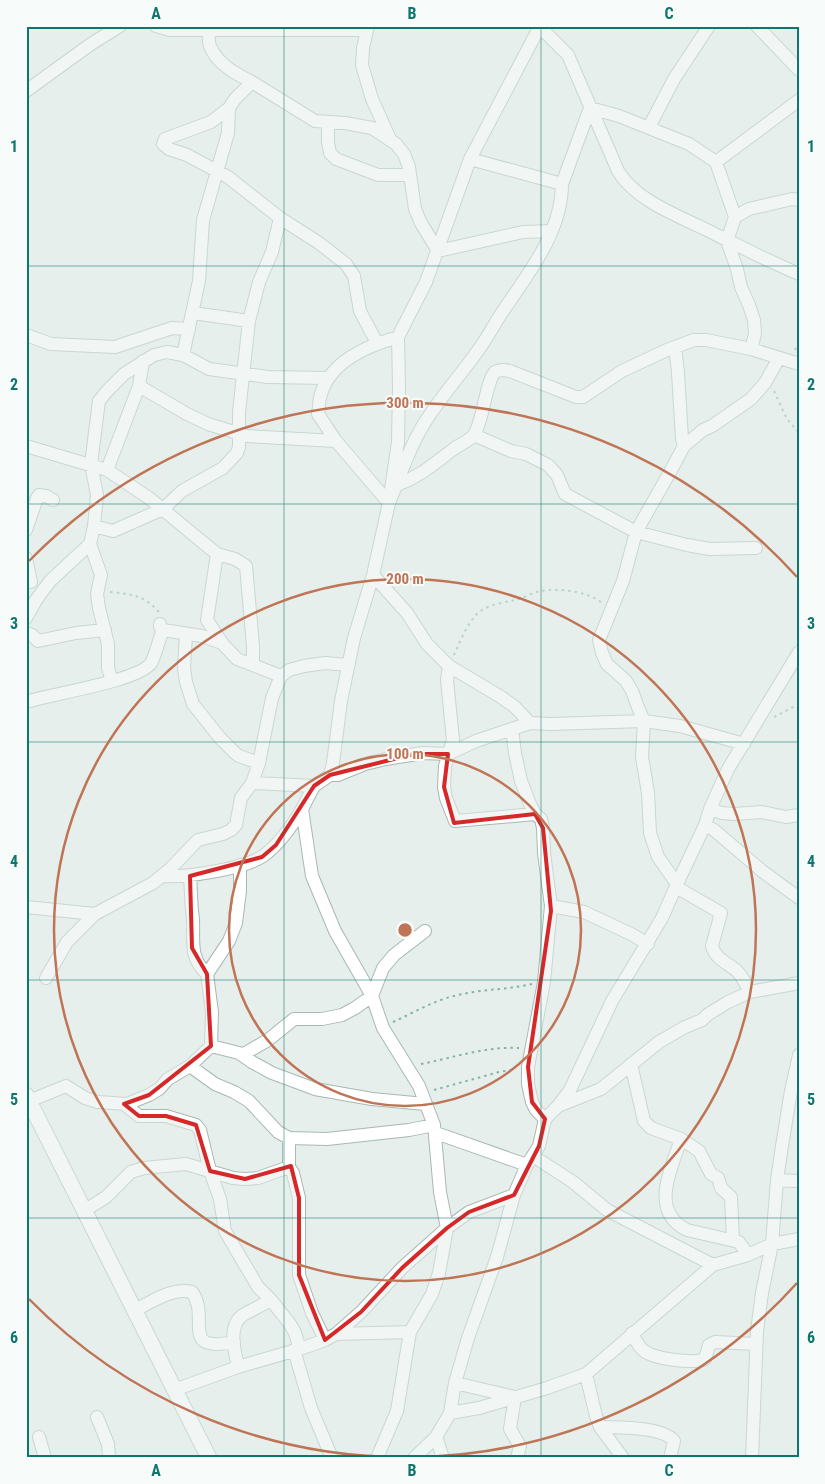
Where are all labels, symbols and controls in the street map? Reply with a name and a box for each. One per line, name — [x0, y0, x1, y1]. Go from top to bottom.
text: A — [151, 4, 161, 23]
text: B — [408, 4, 417, 23]
text: C — [664, 4, 674, 23]
text: 1 — [10, 137, 18, 156]
text: 1 — [807, 137, 815, 156]
text: 2 — [10, 375, 18, 394]
text: 2 — [807, 375, 815, 394]
text: 300 m — [386, 394, 424, 412]
text: 200 m — [386, 570, 424, 588]
text: 3 — [10, 614, 18, 633]
text: 3 — [807, 614, 815, 633]
text: 100 m — [386, 745, 424, 763]
text: 4 — [10, 852, 18, 871]
text: 4 — [807, 852, 815, 871]
centre of rings — [396, 921, 414, 939]
text: 5 — [10, 1090, 18, 1109]
text: 5 — [807, 1090, 815, 1109]
text: 6 — [10, 1328, 18, 1347]
text: 6 — [807, 1328, 815, 1347]
text: A — [151, 1461, 161, 1480]
text: B — [408, 1461, 417, 1480]
text: C — [664, 1461, 674, 1480]

